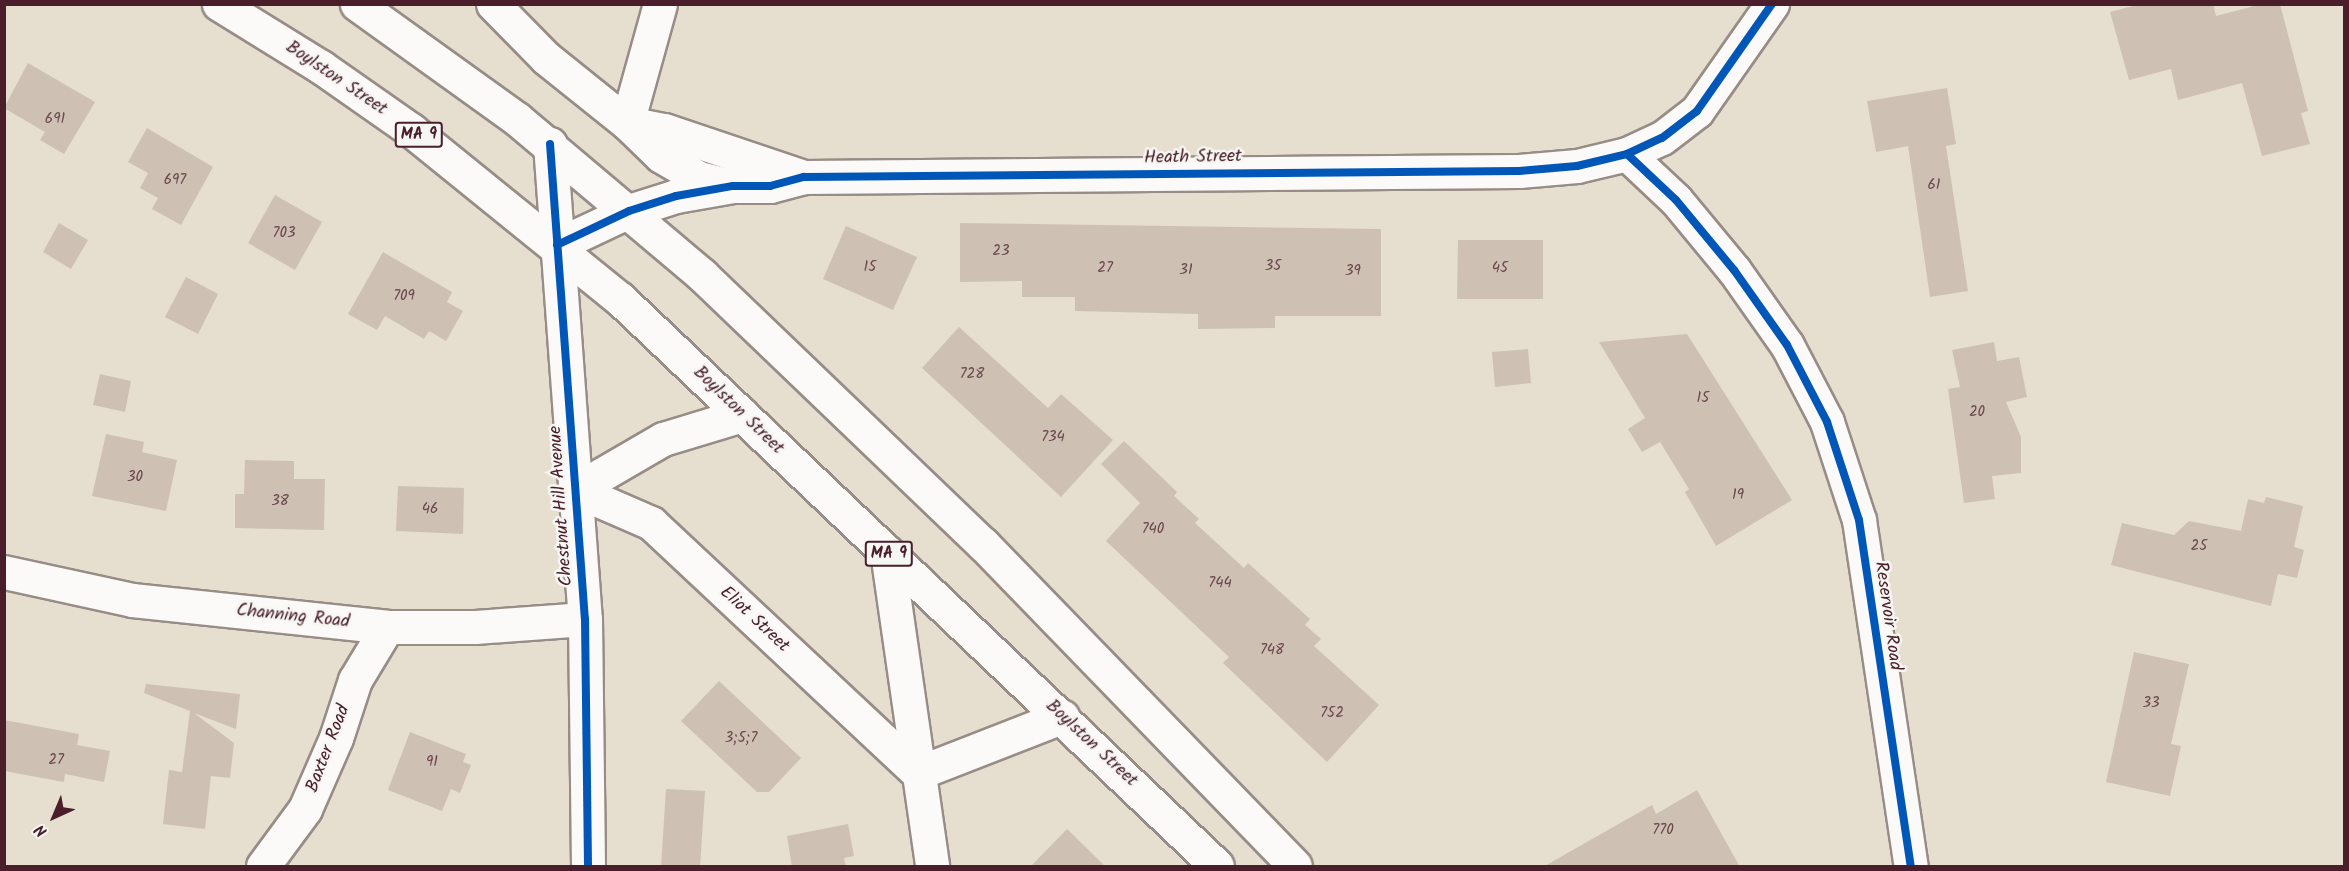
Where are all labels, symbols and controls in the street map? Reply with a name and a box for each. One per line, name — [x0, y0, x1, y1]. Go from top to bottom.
street label: Boylston Street — [281, 37, 391, 121]
house number: 691 — [45, 111, 65, 129]
road number: MA 9 — [394, 122, 444, 148]
street label: Heath Street — [1144, 146, 1242, 170]
house number: 697 — [164, 172, 186, 190]
house number: 61 — [1927, 177, 1941, 195]
house number: 703 — [273, 225, 295, 243]
house number: 23 — [992, 243, 1010, 261]
house number: 35 — [1265, 258, 1281, 276]
house number: 15 — [864, 259, 876, 277]
house number: 27 — [1097, 260, 1113, 278]
house number: 45 — [1492, 260, 1508, 278]
house number: 31 — [1179, 262, 1193, 280]
house number: 39 — [1345, 263, 1361, 281]
house number: 709 — [393, 288, 415, 306]
street label: Boylston Street — [688, 362, 788, 460]
house number: 728 — [960, 366, 984, 384]
house number: 15 — [1697, 390, 1709, 408]
house number: 20 — [1969, 404, 1985, 422]
street label: Chestnut Hill Avenue — [546, 425, 578, 587]
house number: 734 — [1041, 429, 1065, 447]
house number: 30 — [127, 469, 143, 487]
house number: 19 — [1732, 487, 1744, 505]
house number: 38 — [271, 493, 289, 511]
house number: 46 — [422, 501, 438, 519]
house number: 740 — [1142, 521, 1164, 539]
house number: 25 — [2191, 538, 2207, 556]
road number: MA 9 — [864, 541, 914, 567]
street label: Reservoir Road — [1869, 560, 1905, 672]
house number: 744 — [1208, 575, 1232, 593]
street label: Eliot Street — [715, 582, 793, 658]
street label: Channing Road — [235, 600, 351, 634]
house number: 748 — [1260, 642, 1284, 660]
house number: 33 — [2142, 695, 2160, 713]
street label: Boylston Street — [1041, 696, 1141, 792]
street label: Baxter Road — [302, 702, 356, 796]
house number: 752 — [1320, 705, 1344, 723]
house number: 3;5;7 — [725, 730, 757, 748]
house number: 27 — [48, 752, 64, 770]
house number: 91 — [426, 754, 438, 772]
north arrow — [24, 787, 84, 847]
text: N — [29, 818, 53, 843]
house number: 770 — [1652, 822, 1674, 840]

